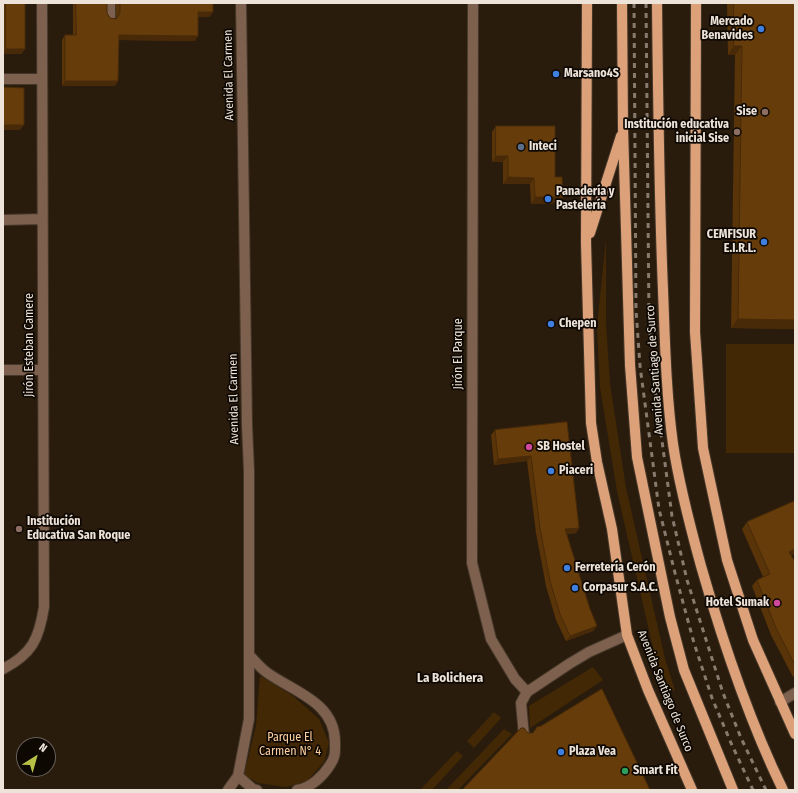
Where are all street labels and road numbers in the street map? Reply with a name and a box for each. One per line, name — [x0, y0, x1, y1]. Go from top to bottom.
street label: Avenida El Carmen — [221, 29, 237, 121]
street label: Jirón Esteban Camere — [23, 293, 37, 397]
street label: Avenida Santiago de Surco — [643, 305, 667, 435]
street label: Jirón El Parque — [452, 318, 466, 390]
street label: Avenida El Carmen — [226, 353, 242, 445]
street label: Avenida Santiago de Surco — [634, 628, 696, 754]

